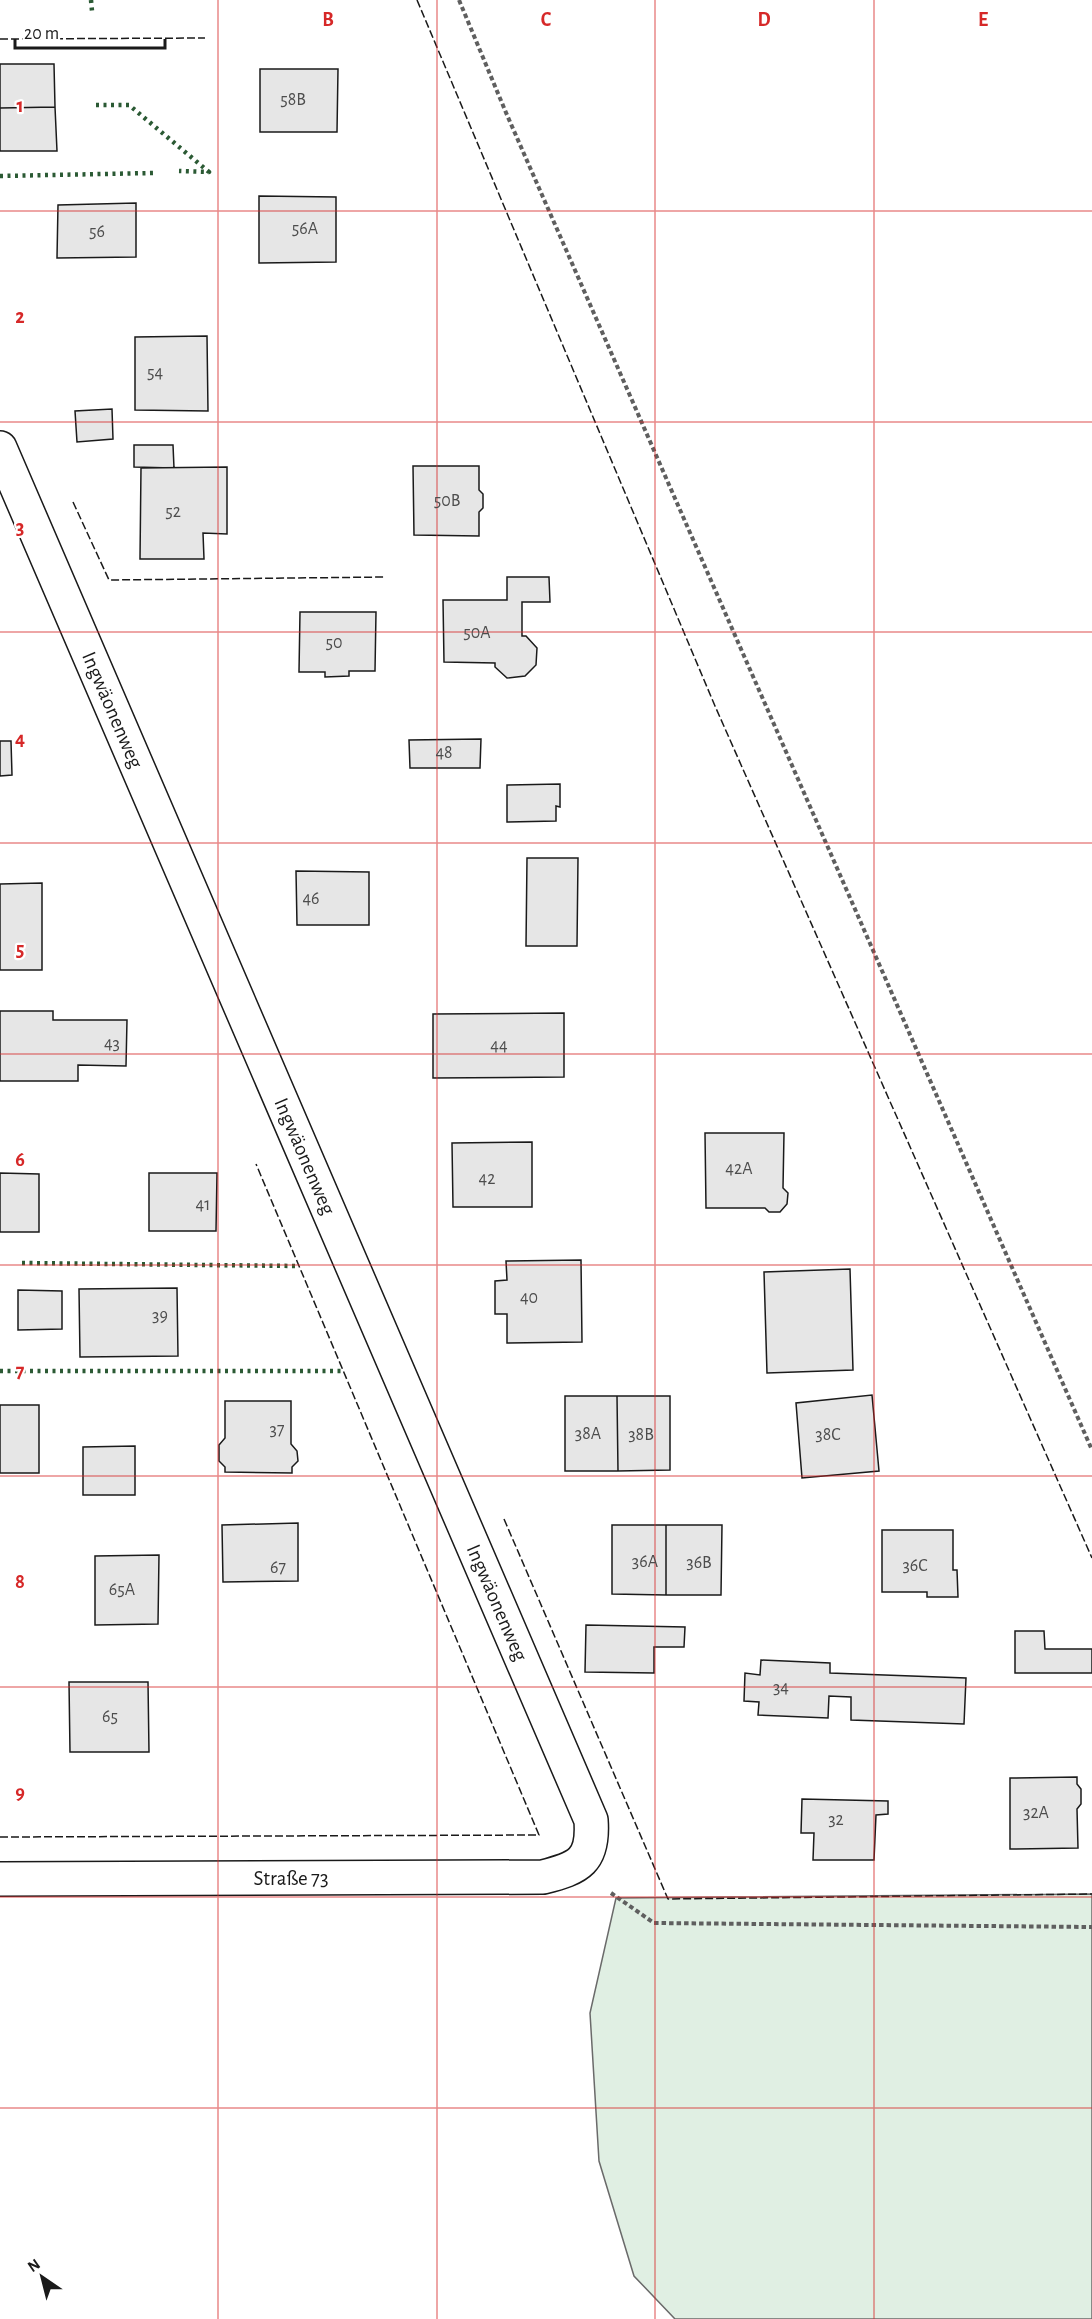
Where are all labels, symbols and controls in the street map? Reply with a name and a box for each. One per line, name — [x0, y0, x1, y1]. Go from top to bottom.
text: B — [322, 10, 334, 30]
text: C — [541, 10, 552, 30]
text: D — [757, 10, 771, 30]
text: E — [978, 10, 988, 30]
scale bar — [15, 12, 165, 50]
text: 20 m — [24, 25, 59, 43]
house number: 58B — [280, 91, 306, 109]
text: 1 — [16, 96, 24, 116]
house number: 56A — [292, 220, 319, 238]
house number: 56 — [89, 223, 105, 241]
text: 2 — [15, 307, 25, 327]
house number: 54 — [147, 364, 163, 382]
house number: 50B — [434, 492, 460, 510]
house number: 52 — [165, 503, 181, 521]
text: 3 — [16, 518, 24, 538]
house number: 50A — [463, 624, 491, 642]
house number: 50 — [325, 634, 343, 652]
street label: Ingwäonenweg — [78, 649, 147, 772]
text: 4 — [15, 729, 25, 749]
house number: 48 — [435, 744, 453, 762]
house number: 46 — [302, 890, 320, 908]
text: 5 — [16, 940, 24, 960]
house number: 43 — [104, 1035, 120, 1053]
house number: 44 — [490, 1037, 508, 1055]
street label: Ingwäonenweg — [270, 1095, 339, 1218]
text: 6 — [15, 1150, 25, 1170]
house number: 42A — [725, 1160, 753, 1178]
house number: 42 — [479, 1170, 495, 1188]
house number: 41 — [196, 1196, 210, 1214]
house number: 40 — [520, 1289, 538, 1307]
house number: 39 — [152, 1307, 168, 1325]
text: 7 — [16, 1361, 25, 1381]
house number: 37 — [270, 1421, 284, 1439]
house number: 38A — [575, 1425, 602, 1443]
house number: 38B — [628, 1426, 654, 1444]
house number: 38C — [815, 1426, 841, 1444]
street label: Ingwäonenweg — [463, 1541, 531, 1665]
house number: 36A — [632, 1553, 659, 1571]
house number: 36B — [686, 1554, 712, 1572]
house number: 36C — [902, 1557, 928, 1575]
house number: 67 — [270, 1559, 286, 1577]
text: 8 — [15, 1572, 25, 1592]
house number: 65A — [109, 1581, 136, 1599]
house number: 34 — [773, 1679, 789, 1697]
house number: 65 — [102, 1708, 118, 1726]
text: 9 — [15, 1783, 25, 1803]
house number: 32A — [1023, 1804, 1050, 1822]
house number: 32 — [828, 1811, 844, 1829]
street label: Straße 73 — [253, 1868, 329, 1889]
north arrow — [12, 2247, 72, 2307]
text: N — [25, 2256, 43, 2275]

